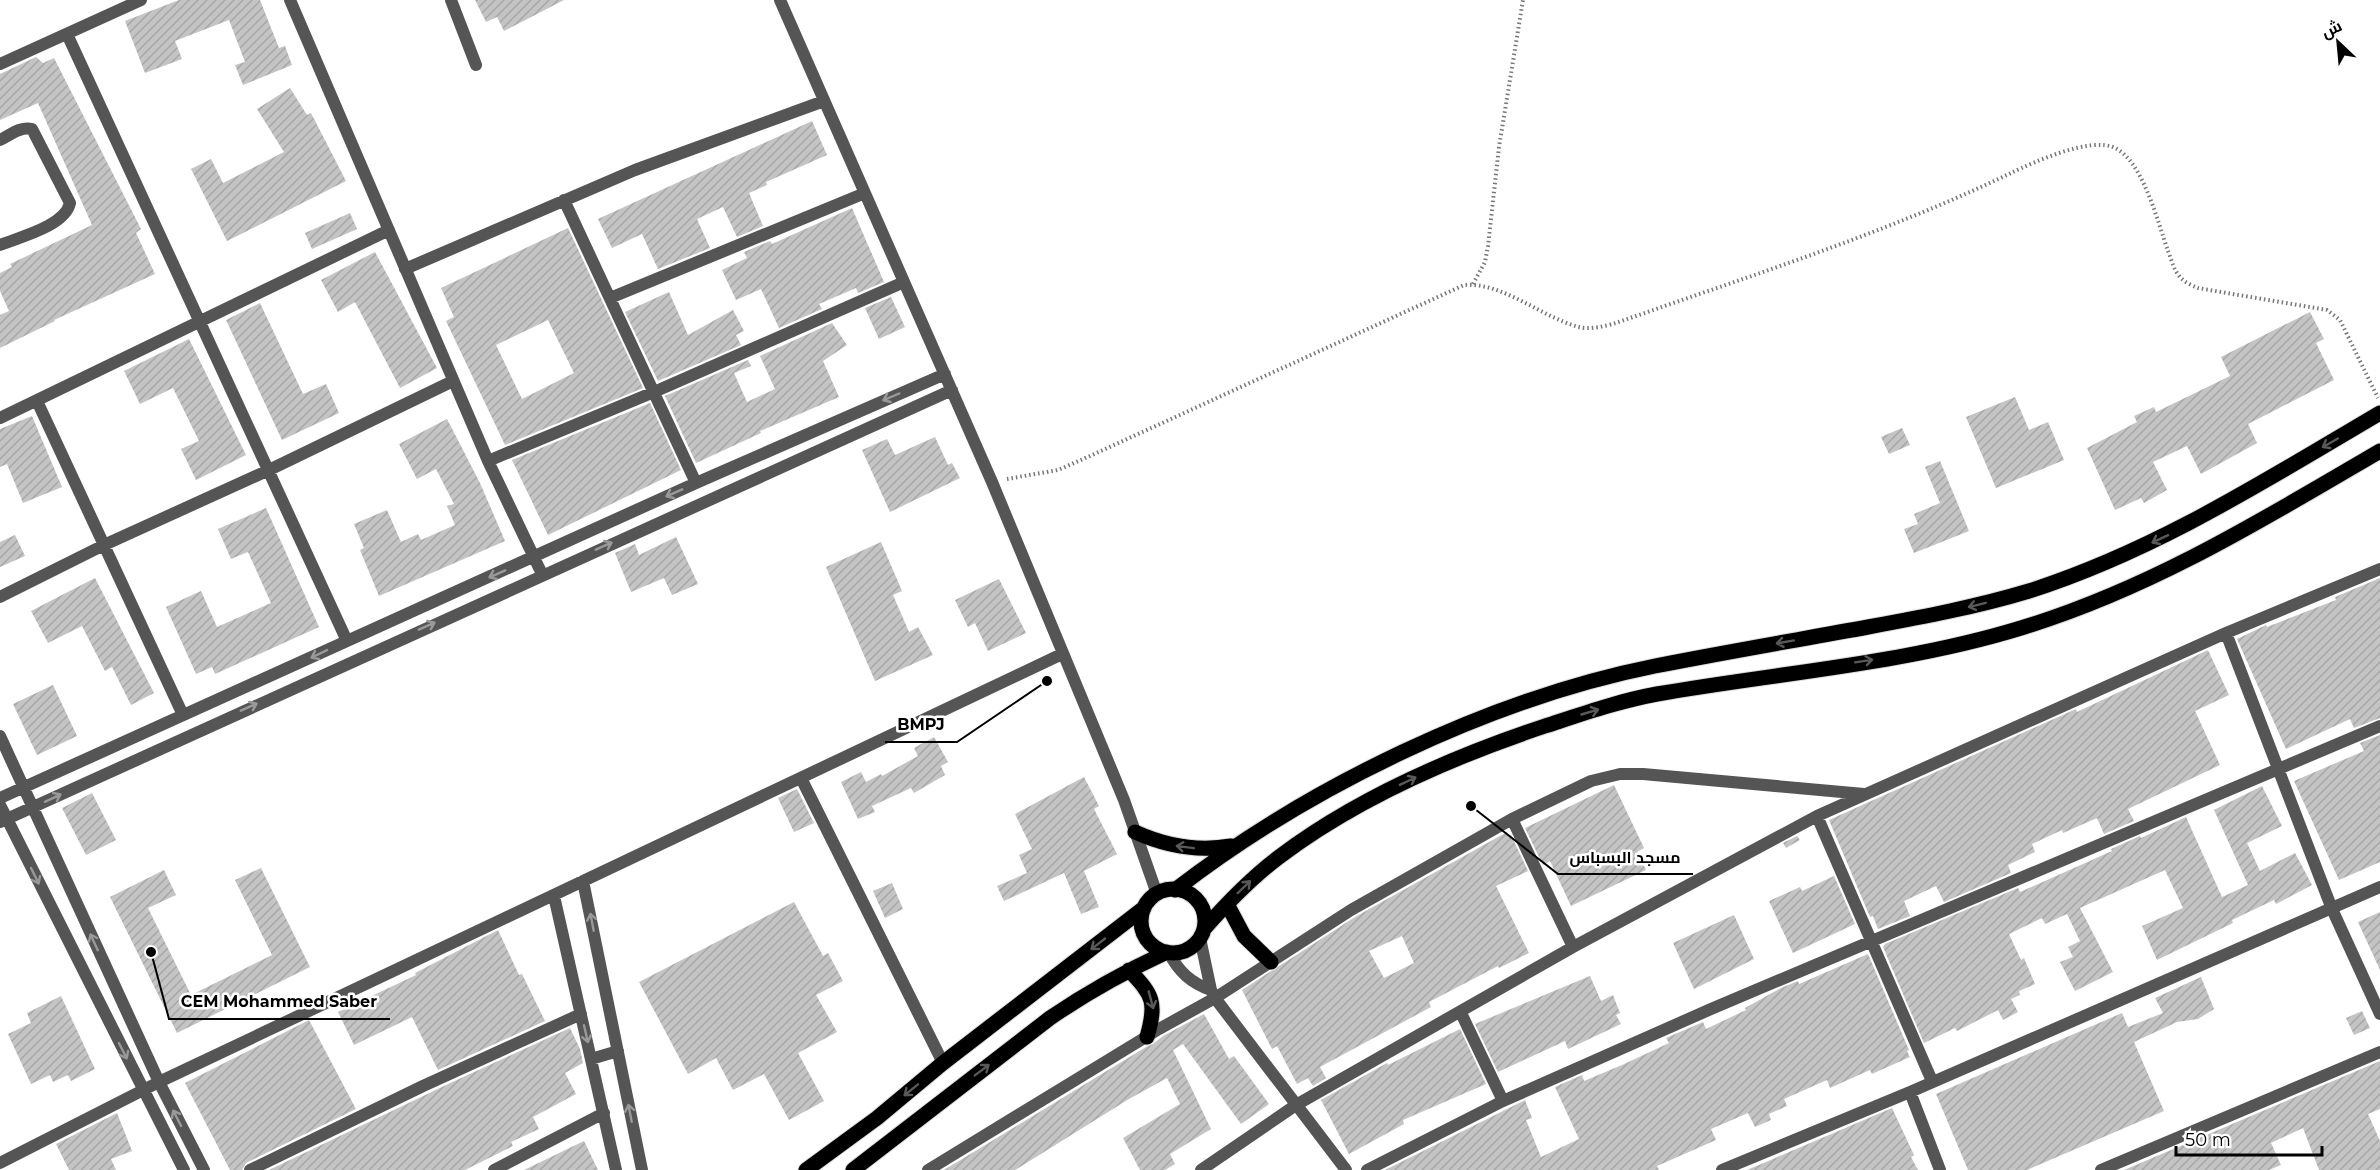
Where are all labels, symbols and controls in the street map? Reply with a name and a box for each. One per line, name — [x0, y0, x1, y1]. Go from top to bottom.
north arrow — [2308, 12, 2368, 72]
text: ش — [2318, 16, 2345, 42]
one-way arrow — [882, 392, 900, 403]
one-way arrow — [2322, 437, 2339, 449]
one-way arrow — [665, 487, 683, 499]
one-way arrow — [2151, 533, 2169, 545]
one-way arrow — [595, 540, 613, 551]
one-way arrow — [488, 568, 506, 580]
one-way arrow — [1968, 600, 1987, 612]
one-way arrow — [417, 620, 435, 632]
one-way arrow — [1776, 637, 1796, 648]
one-way arrow — [310, 649, 328, 661]
one-way arrow — [1853, 655, 1873, 666]
one-way arrow — [240, 701, 258, 712]
one-way arrow — [1580, 706, 1599, 717]
callout: BMPJ — [885, 708, 957, 742]
text: BMPJ — [897, 715, 945, 734]
one-way arrow — [1398, 775, 1416, 787]
one-way arrow — [44, 791, 62, 803]
callout: مسجد البسباس — [1558, 840, 1693, 874]
one-way arrow — [1175, 841, 1195, 852]
text: مسجد البسباس — [1569, 848, 1681, 867]
one-way arrow — [30, 867, 42, 885]
one-way arrow — [1237, 879, 1252, 894]
one-way arrow — [585, 912, 597, 931]
one-way arrow — [88, 933, 100, 951]
one-way arrow — [1090, 937, 1106, 950]
callout: CEM Mohammed Saber — [169, 985, 390, 1019]
one-way arrow — [1145, 990, 1157, 1009]
text: CEM Mohammed Saber — [181, 992, 377, 1011]
one-way arrow — [580, 1025, 592, 1044]
one-way arrow — [118, 1041, 129, 1059]
one-way arrow — [974, 1064, 990, 1076]
one-way arrow — [903, 1083, 919, 1096]
one-way arrow — [624, 1103, 635, 1123]
one-way arrow — [171, 1110, 183, 1127]
scale bar — [2176, 1119, 2322, 1157]
text: 50 m — [2185, 1129, 2231, 1151]

